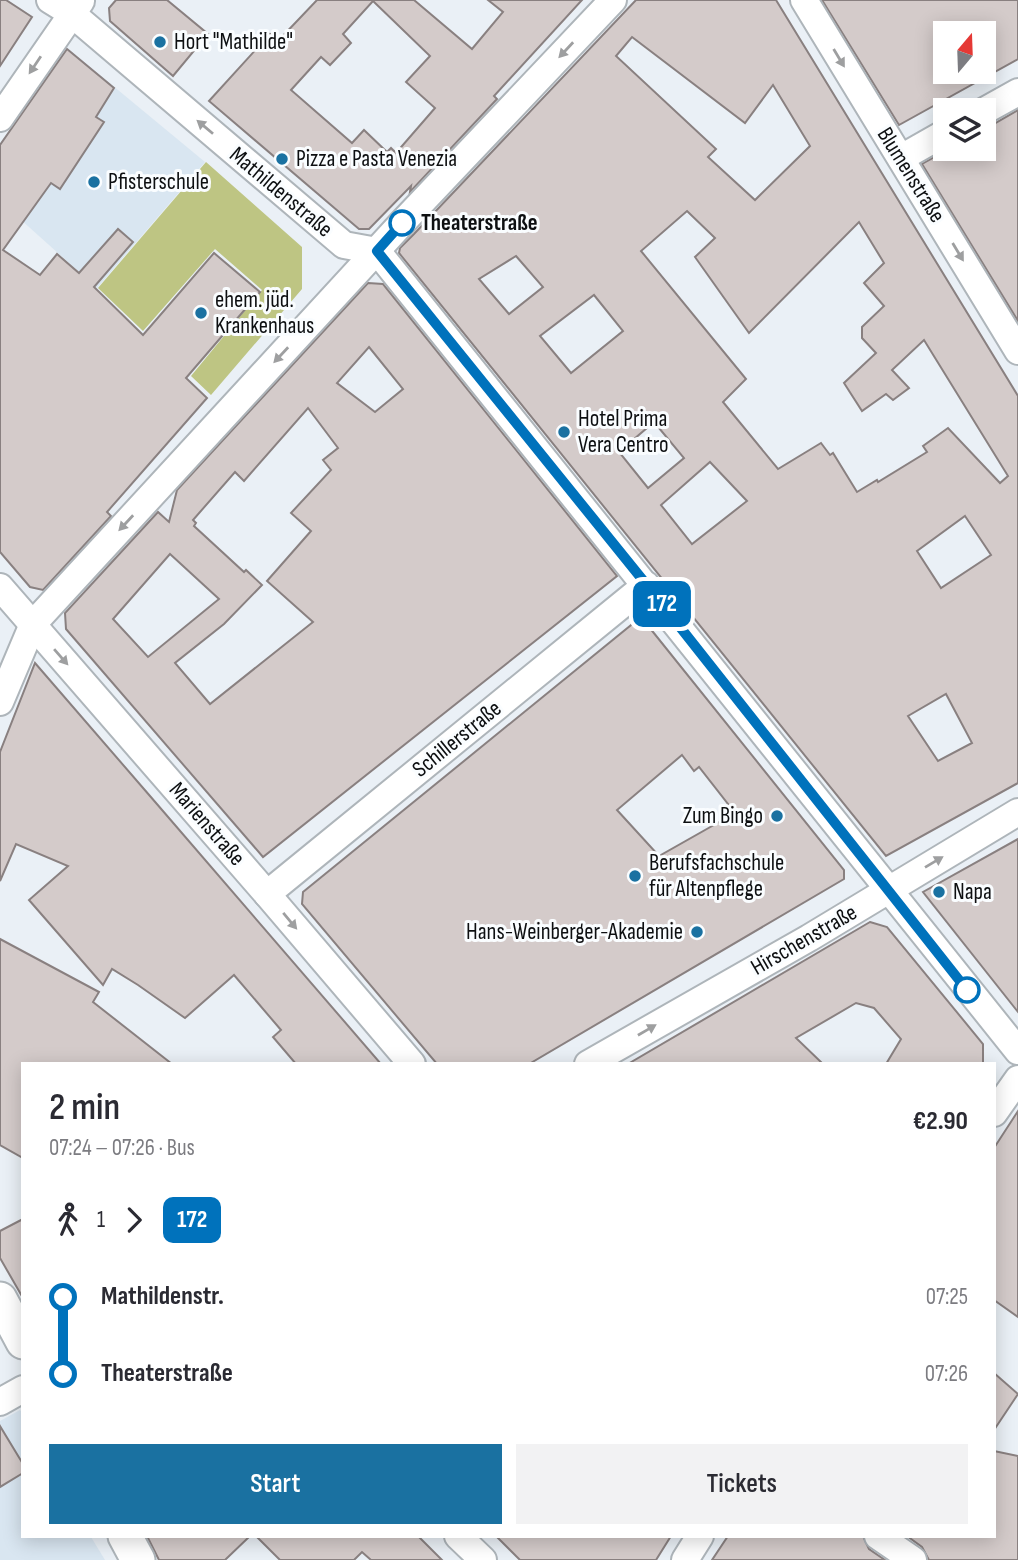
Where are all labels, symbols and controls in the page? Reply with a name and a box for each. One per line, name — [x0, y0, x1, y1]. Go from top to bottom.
north arrow — [933, 21, 996, 84]
map controls — [933, 21, 996, 161]
place label: Hort "Mathilde" — [174, 28, 293, 56]
marker: Hort "Mathilde" — [152, 34, 168, 50]
one-way arrow — [558, 41, 575, 58]
one-way arrow — [833, 49, 845, 68]
one-way arrow — [29, 56, 42, 75]
button: layers — [933, 98, 996, 161]
one-way arrow — [196, 119, 214, 135]
street label: Blumenstraße — [871, 122, 951, 228]
street label: Mathildenstraße — [224, 141, 338, 243]
place label: Pizza e Pasta Venezia — [296, 145, 457, 173]
marker: Pizza e Pasta Venezia — [274, 151, 290, 167]
place label: Pfisterschule — [108, 168, 209, 196]
marker: Pfisterschule — [86, 174, 102, 190]
place label: Theaterstraße — [421, 209, 538, 237]
marker: Theaterstraße — [389, 210, 415, 236]
one-way arrow — [952, 243, 964, 262]
place label: ehem. jüd. Krankenhaus — [215, 286, 314, 340]
marker: ehem. jüd. Krankenhaus — [193, 305, 209, 321]
one-way arrow — [273, 346, 289, 363]
place label: Hotel Prima Vera Centro — [578, 405, 669, 459]
marker: Hotel Prima Vera Centro — [556, 424, 572, 440]
one-way arrow — [119, 514, 135, 531]
line badge: 172 — [622, 581, 702, 627]
text: 172 — [647, 589, 677, 618]
one-way arrow — [53, 648, 69, 666]
street label: Schillerstraße — [407, 695, 507, 783]
street label: Marienstraße — [163, 776, 251, 872]
place label: Zum Bingo — [683, 802, 763, 830]
marker: Zum Bingo — [769, 808, 785, 824]
place label: Berufsfachschule für Altenpflege — [649, 849, 784, 903]
one-way arrow — [925, 856, 944, 868]
marker: Berufsfachschule für Altenpflege — [627, 868, 643, 884]
place label: Napa — [953, 878, 992, 906]
marker: Napa — [931, 884, 947, 900]
street label: Hirschenstraße — [746, 898, 862, 982]
one-way arrow — [282, 912, 298, 930]
place label: Hans-Weinberger-Akademie — [466, 918, 683, 946]
marker: Hans-Weinberger-Akademie — [689, 924, 705, 940]
unlabelled marker — [954, 977, 980, 1003]
one-way arrow — [638, 1024, 657, 1036]
text: 2 min — [49, 1085, 120, 1130]
text: €2.90 — [913, 1106, 968, 1137]
text: 07:24 – 07:26 · Bus — [49, 1134, 195, 1162]
icon: walk — [49, 1201, 87, 1239]
icon: forward — [115, 1201, 153, 1239]
text: 172 — [177, 1205, 207, 1234]
text: 1 — [97, 1206, 105, 1234]
text: Mathildenstr. — [101, 1281, 224, 1312]
text: 07:25 — [926, 1283, 968, 1311]
text: Theaterstraße — [101, 1358, 233, 1389]
text: 07:26 — [925, 1360, 968, 1388]
button: Start — [49, 1444, 502, 1524]
button: Tickets — [516, 1444, 968, 1524]

